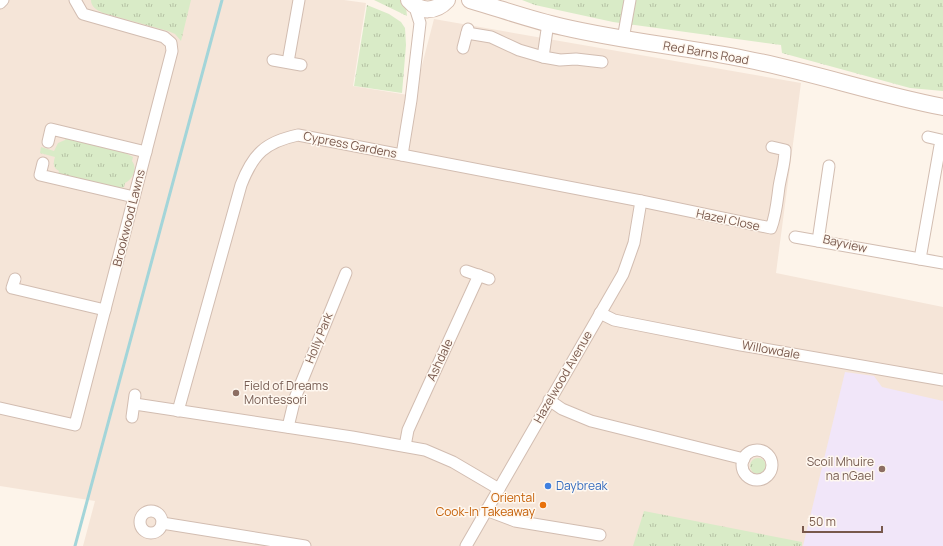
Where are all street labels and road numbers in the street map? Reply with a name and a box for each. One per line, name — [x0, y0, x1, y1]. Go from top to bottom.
street label: Red Barns Road — [662, 37, 750, 68]
street label: Cypress Gardens — [302, 127, 398, 162]
street label: Brookwood Lawns — [108, 168, 149, 268]
street label: Hazel Close — [695, 204, 762, 235]
street label: Bayview — [821, 230, 869, 257]
street label: Holly Park — [301, 309, 337, 366]
street label: Hazelwood Avenue — [529, 327, 596, 426]
street label: Ashdale — [422, 336, 457, 384]
street label: Willowdale — [741, 336, 802, 363]

